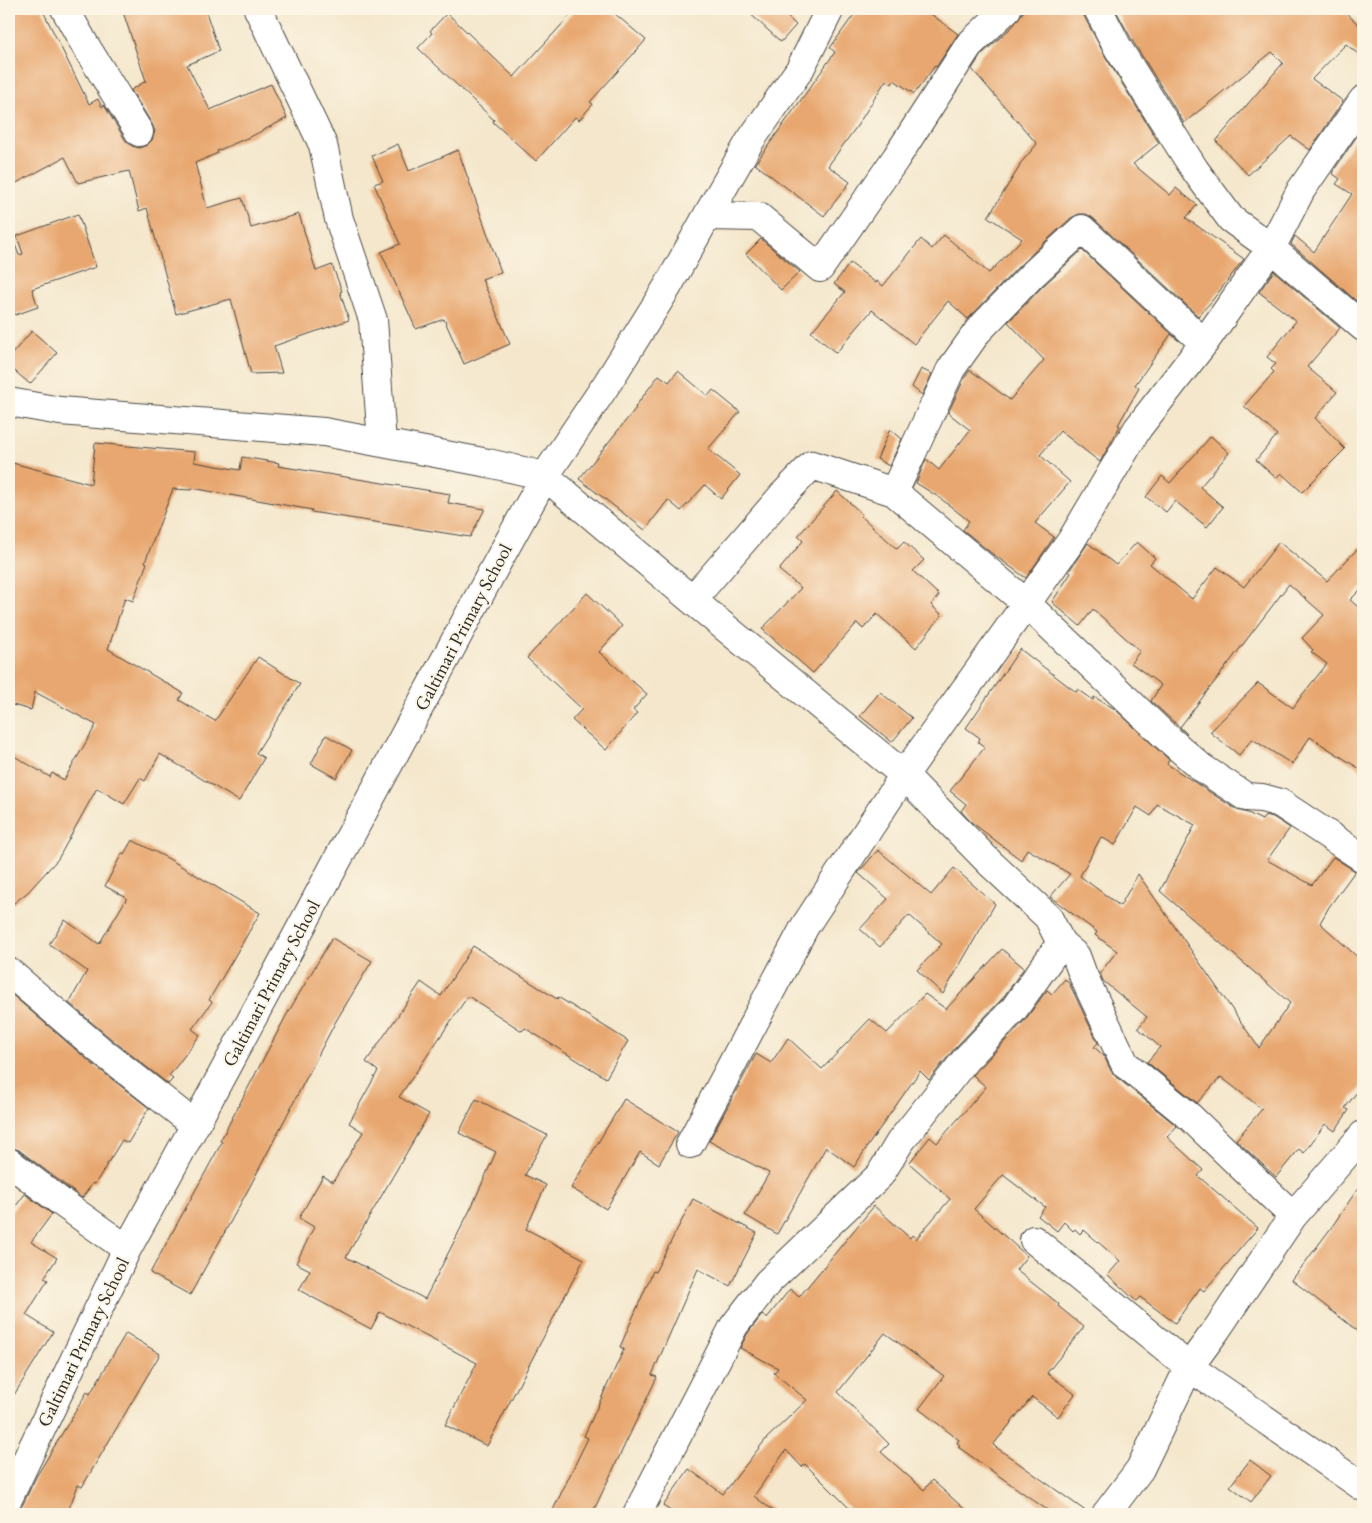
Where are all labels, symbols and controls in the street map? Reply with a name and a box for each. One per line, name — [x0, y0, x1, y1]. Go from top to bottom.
street label: Galtimari Primary School — [408, 539, 518, 715]
street label: Galtimari Primary School — [216, 895, 326, 1071]
street label: Galtimari Primary School — [31, 1253, 135, 1431]

